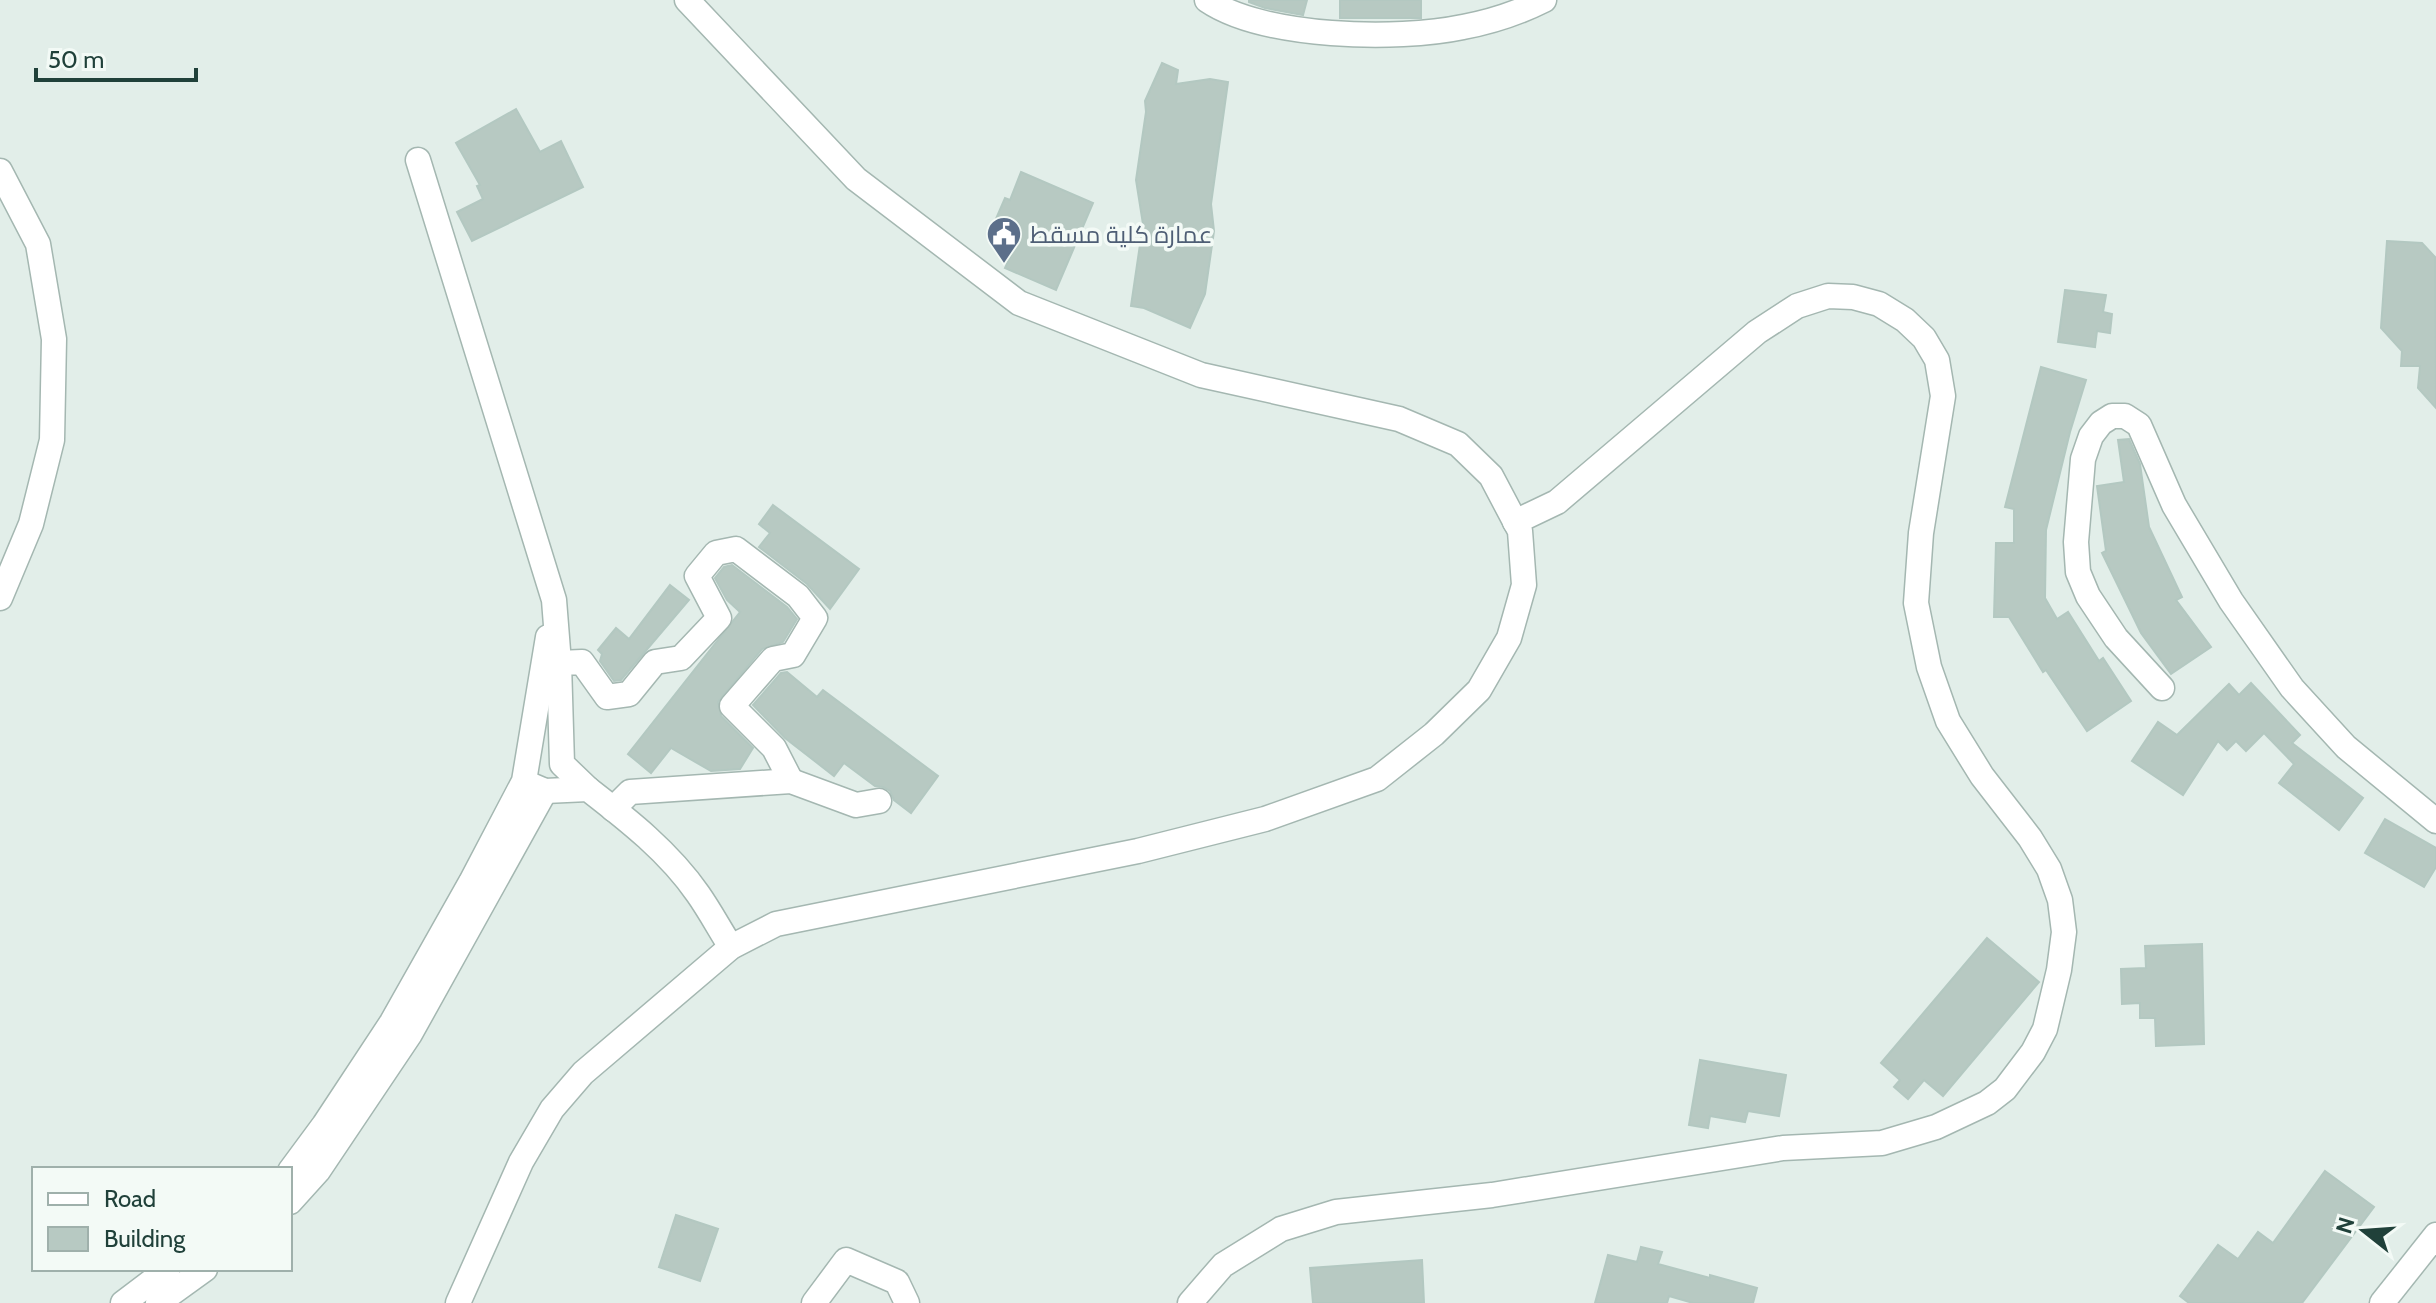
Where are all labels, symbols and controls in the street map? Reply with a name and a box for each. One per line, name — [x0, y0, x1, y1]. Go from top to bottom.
scale bar — [36, 32, 196, 82]
text: 50 m — [48, 45, 104, 74]
public building icon: عمارة كلية مسقط — [985, 215, 1023, 265]
place label: عمارة كلية مسقط — [1030, 220, 1212, 249]
legend — [32, 1167, 292, 1271]
text: Road — [104, 1184, 156, 1213]
north arrow — [2324, 1191, 2404, 1271]
text: N — [2330, 1214, 2361, 1237]
text: Building — [104, 1224, 186, 1253]

